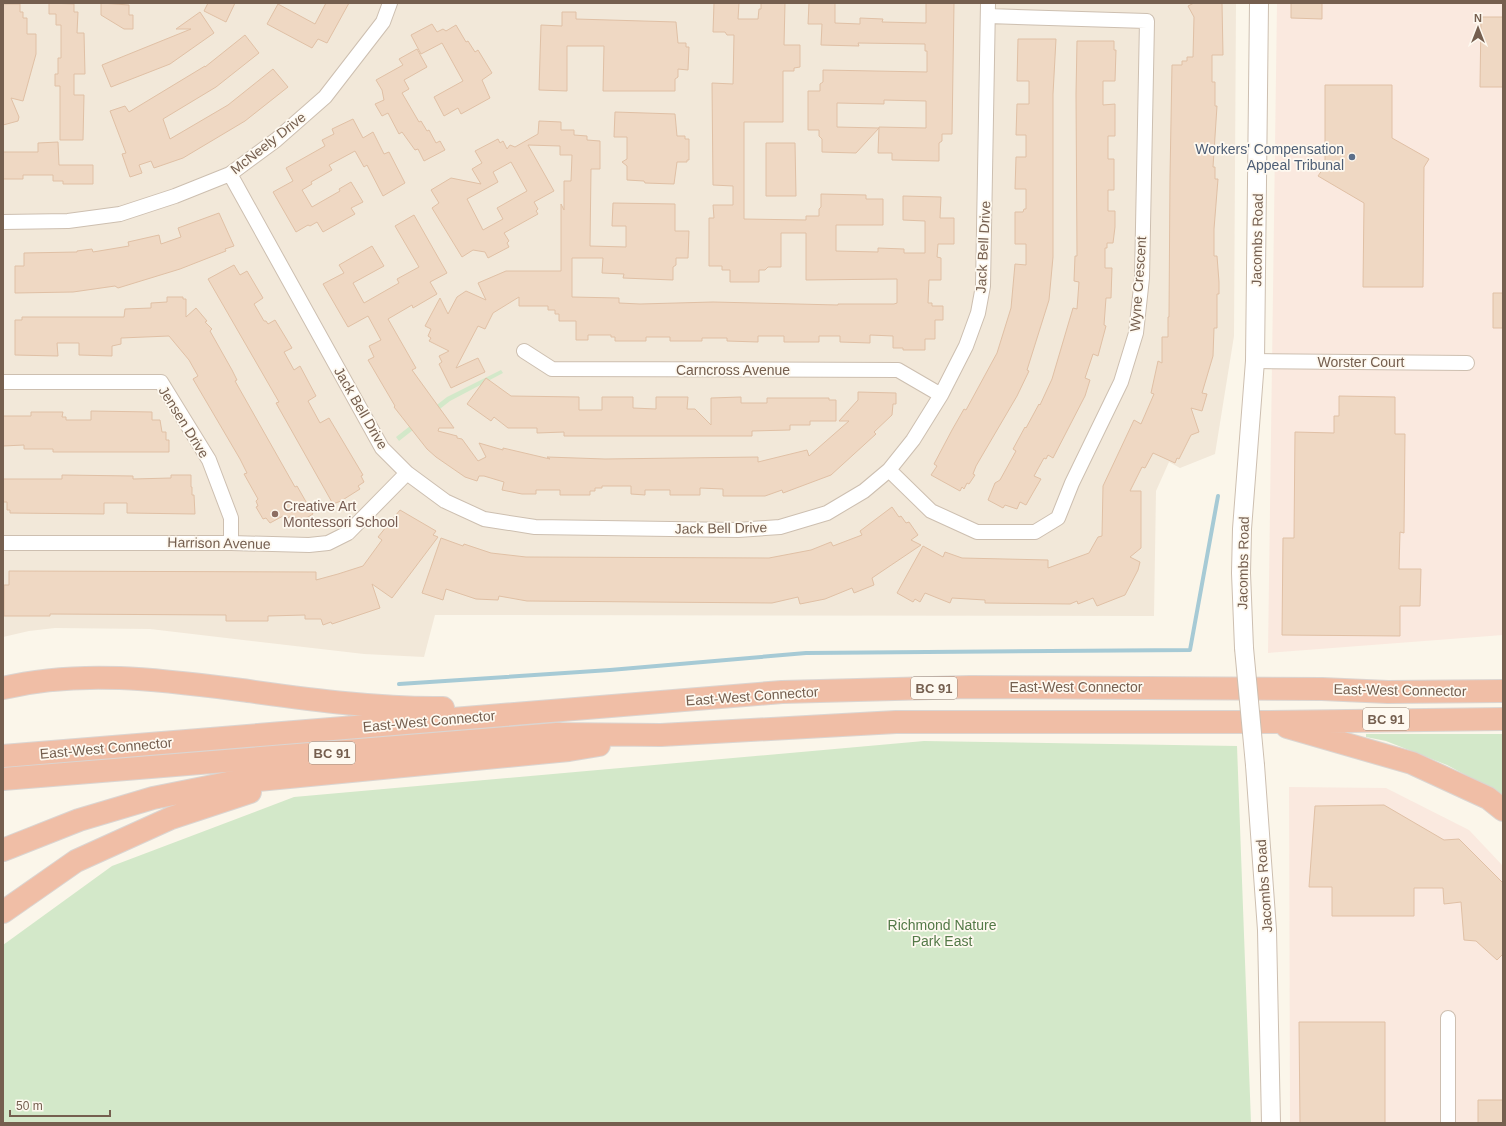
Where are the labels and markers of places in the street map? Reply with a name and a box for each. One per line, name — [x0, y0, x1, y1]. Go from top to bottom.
place label: Workers' Compensation Appeal Tribunal — [1195, 141, 1344, 173]
marker: Workers' Compensation Appeal Tribunal — [1347, 152, 1357, 162]
place label: Creative Art Montessori School — [283, 498, 398, 530]
marker: Creative Art Montessori School — [270, 509, 280, 519]

